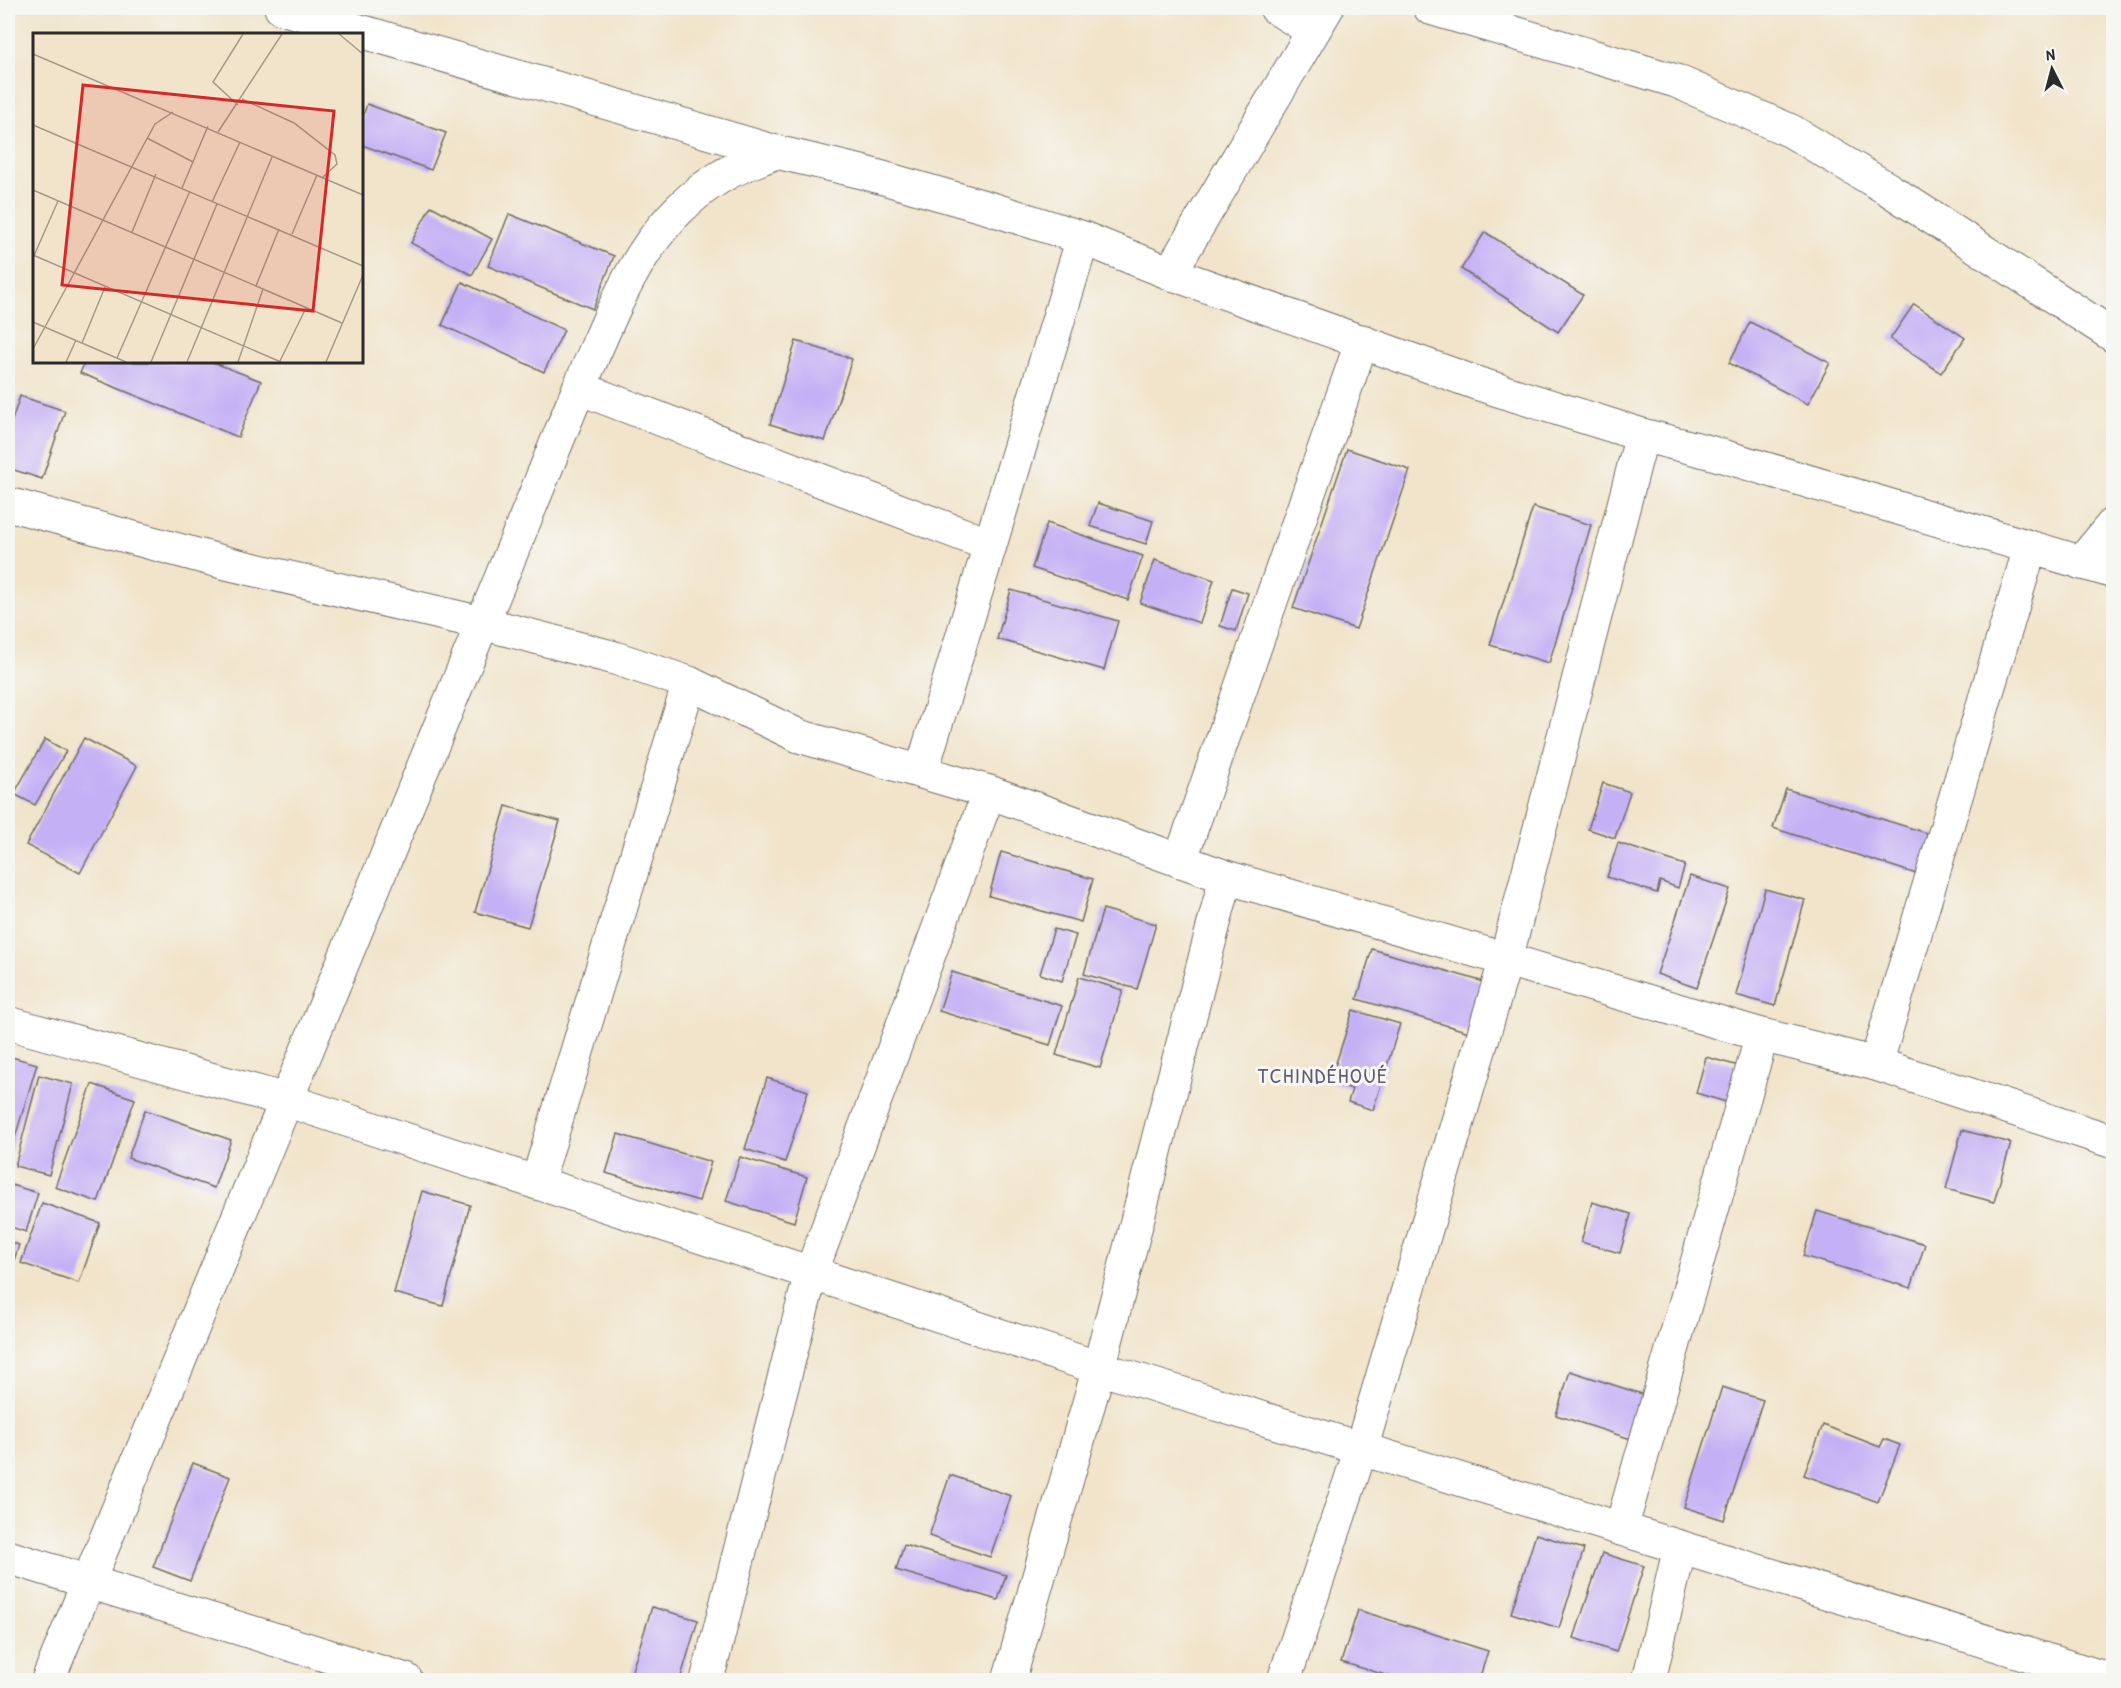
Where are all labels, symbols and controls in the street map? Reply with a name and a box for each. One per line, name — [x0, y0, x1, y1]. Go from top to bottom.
inset map — [33, 33, 363, 363]
north arrow — [2022, 39, 2082, 99]
text: N — [2045, 43, 2056, 65]
district label: TCHINDÉHOUÉ — [1258, 1060, 1388, 1090]

